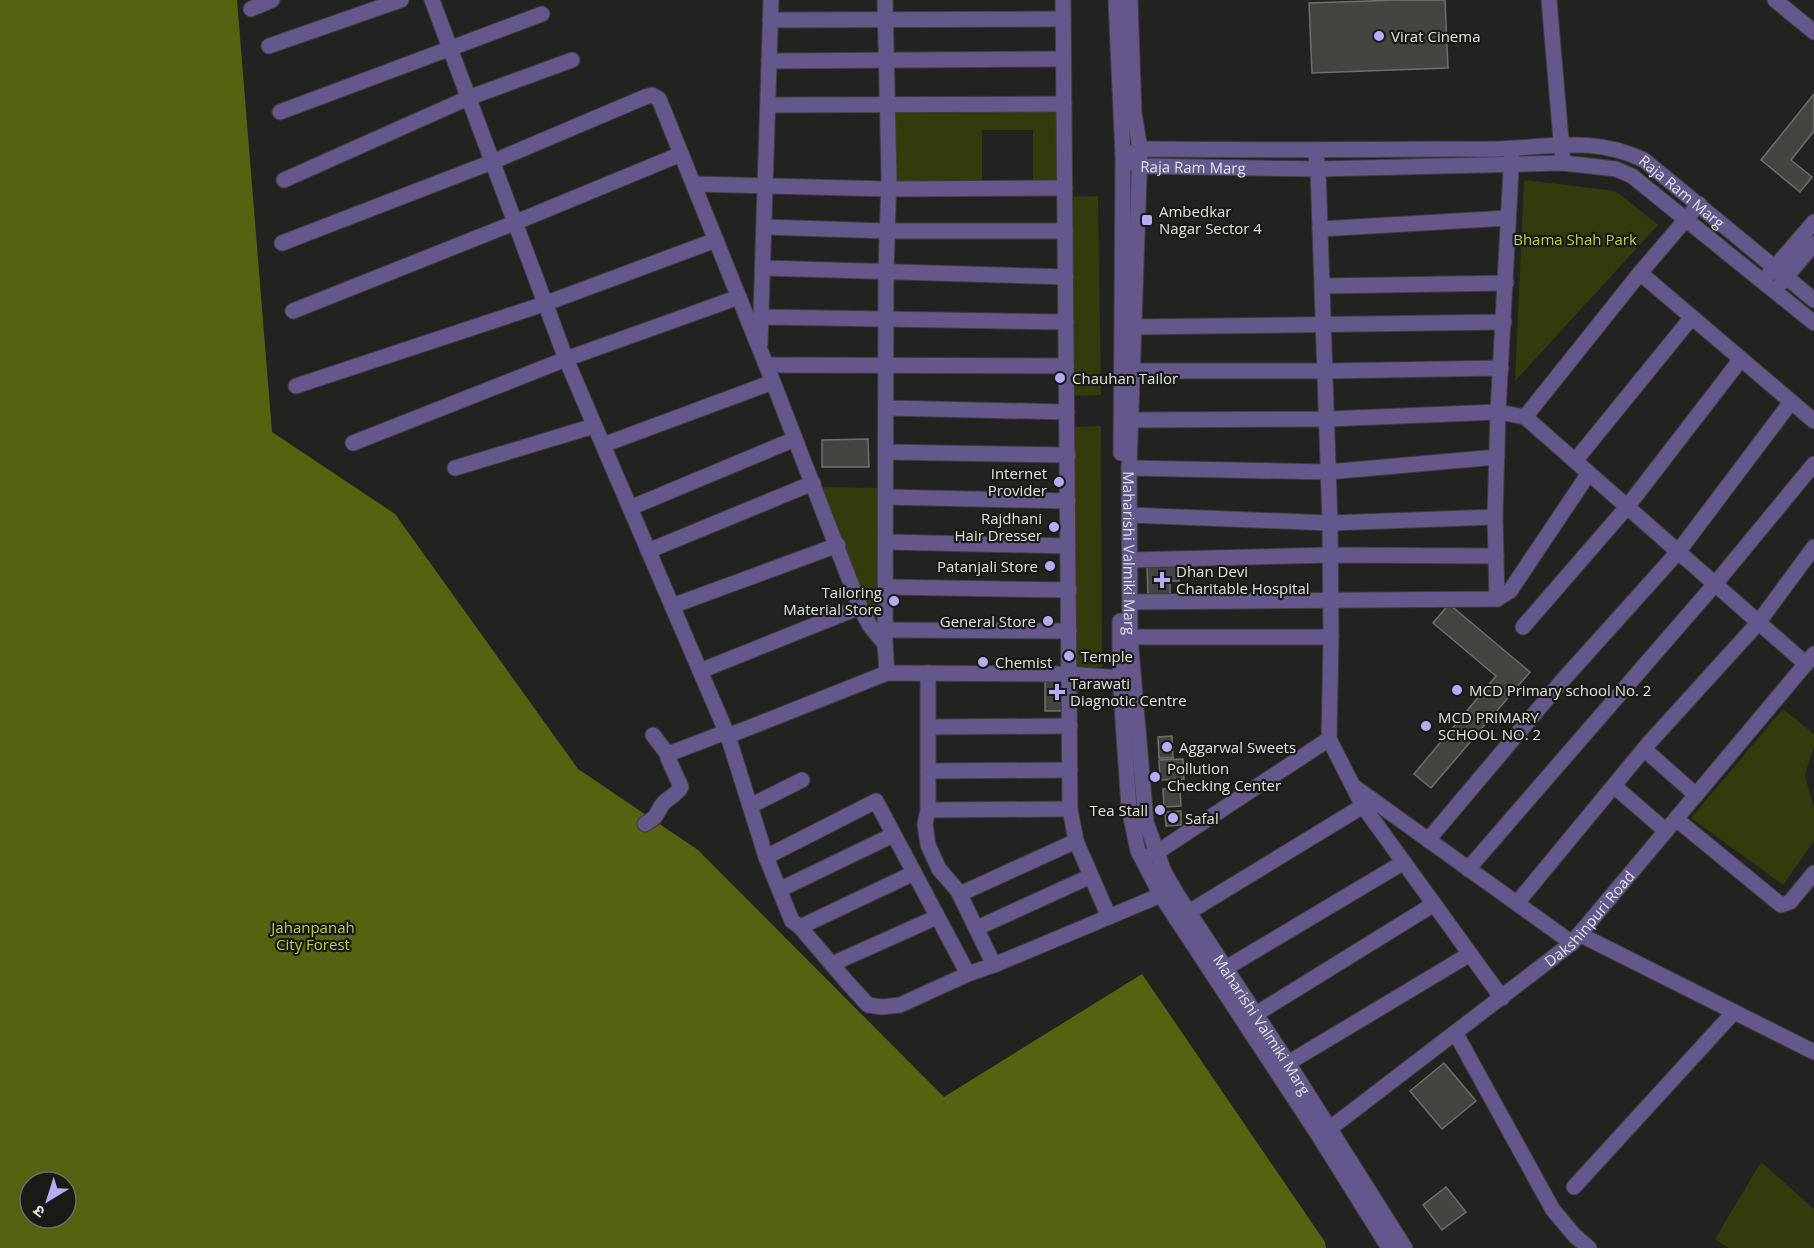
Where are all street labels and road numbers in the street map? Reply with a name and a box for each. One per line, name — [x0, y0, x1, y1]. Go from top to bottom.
street label: Raja Ram Marg — [1635, 150, 1729, 233]
street label: Raja Ram Marg — [1140, 156, 1246, 178]
street label: Maharishi Valmiki Marg — [1119, 471, 1140, 635]
street label: Dakshinpuri Road — [1540, 866, 1639, 971]
street label: Maharishi Valmiki Marg — [1209, 950, 1315, 1098]

